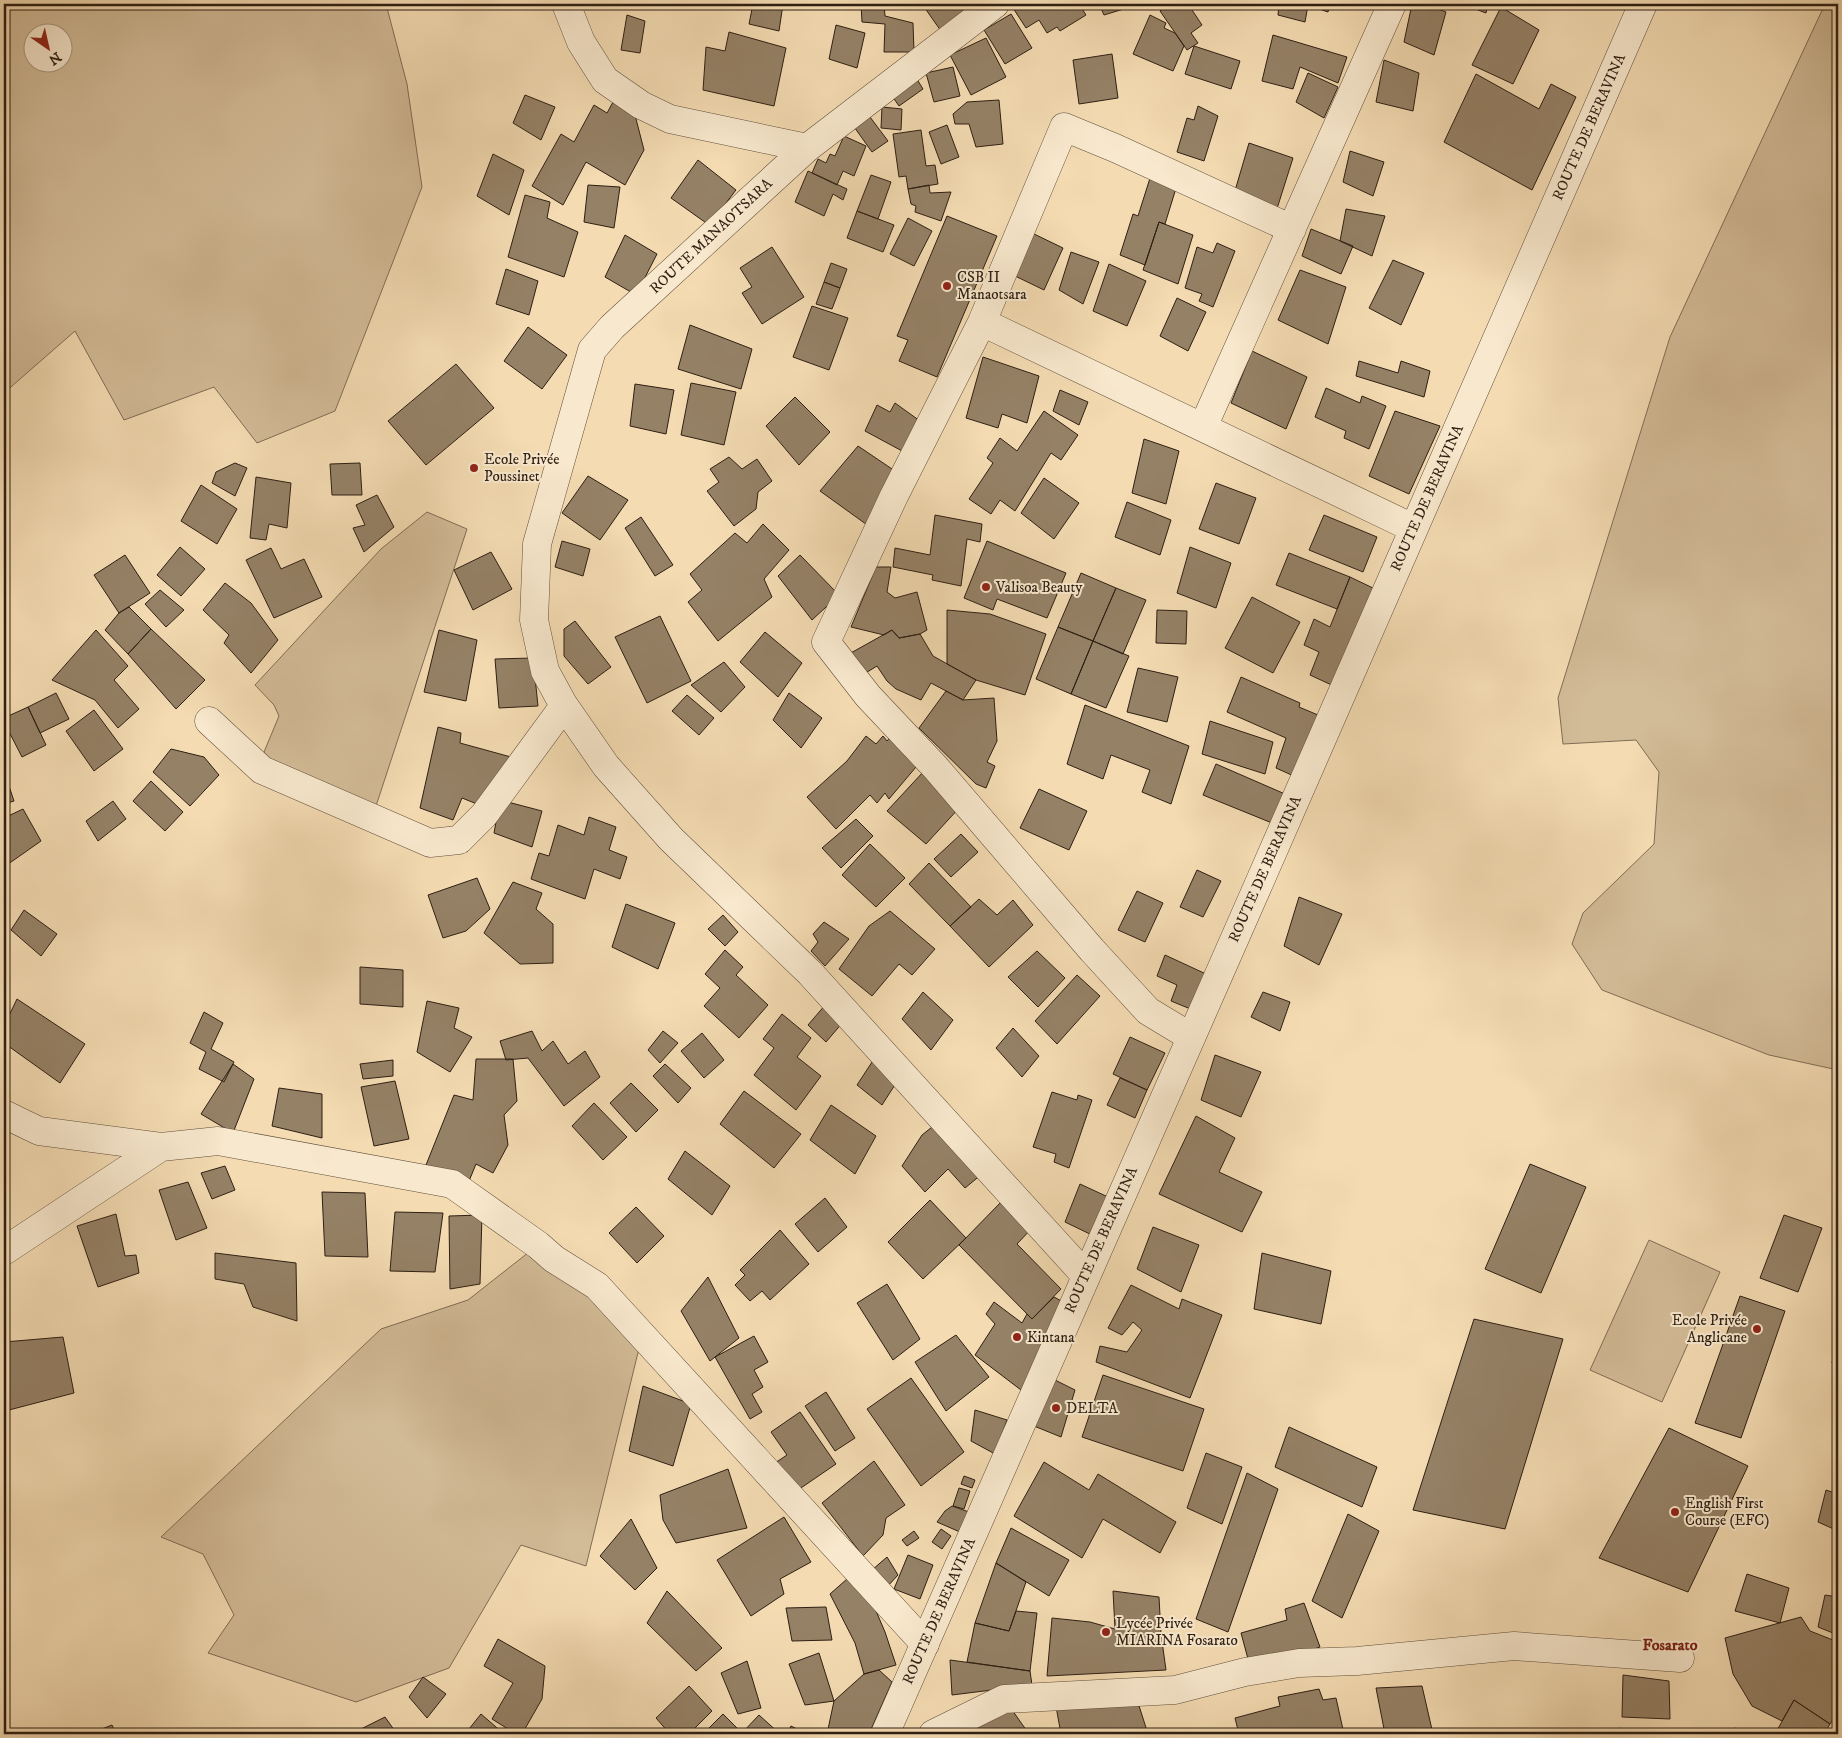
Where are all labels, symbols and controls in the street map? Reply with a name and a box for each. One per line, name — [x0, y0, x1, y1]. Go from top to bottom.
north arrow — [22, 22, 72, 72]
text: N — [44, 47, 65, 69]
street label: ROUTE DE BERAVINA — [1548, 50, 1630, 203]
street label: ROUTE MANAOTSARA — [646, 174, 777, 298]
place label: CSB II Manaotsara — [957, 268, 1027, 304]
marker: CSB II Manaotsara — [941, 280, 953, 292]
street label: ROUTE DE BERAVINA — [1386, 421, 1468, 574]
place label: Ecole Privée Poussinet — [484, 450, 559, 486]
marker: Ecole Privée Poussinet — [468, 462, 480, 474]
place label: Valisoa Beauty — [995, 578, 1083, 597]
marker: Valisoa Beauty — [980, 581, 992, 593]
street label: ROUTE DE BERAVINA — [1224, 792, 1306, 945]
street label: ROUTE DE BERAVINA — [1060, 1163, 1142, 1316]
place label: Ecole Privée Anglicane — [1672, 1311, 1747, 1347]
marker: Ecole Privée Anglicane — [1751, 1323, 1763, 1335]
place label: Kintana — [1027, 1328, 1075, 1347]
marker: Kintana — [1011, 1331, 1023, 1343]
place label: DELTA — [1066, 1399, 1118, 1418]
marker: DELTA — [1050, 1402, 1062, 1414]
place label: English First Course (EFC) — [1685, 1494, 1769, 1530]
marker: English First Course (EFC) — [1669, 1506, 1681, 1518]
street label: ROUTE DE BERAVINA — [898, 1534, 980, 1687]
place label: Lycée Privée MIARINA Fosarato — [1116, 1614, 1238, 1650]
marker: Lycée Privée MIARINA Fosarato — [1100, 1626, 1112, 1638]
district label: Fosarato — [1643, 1635, 1698, 1655]

